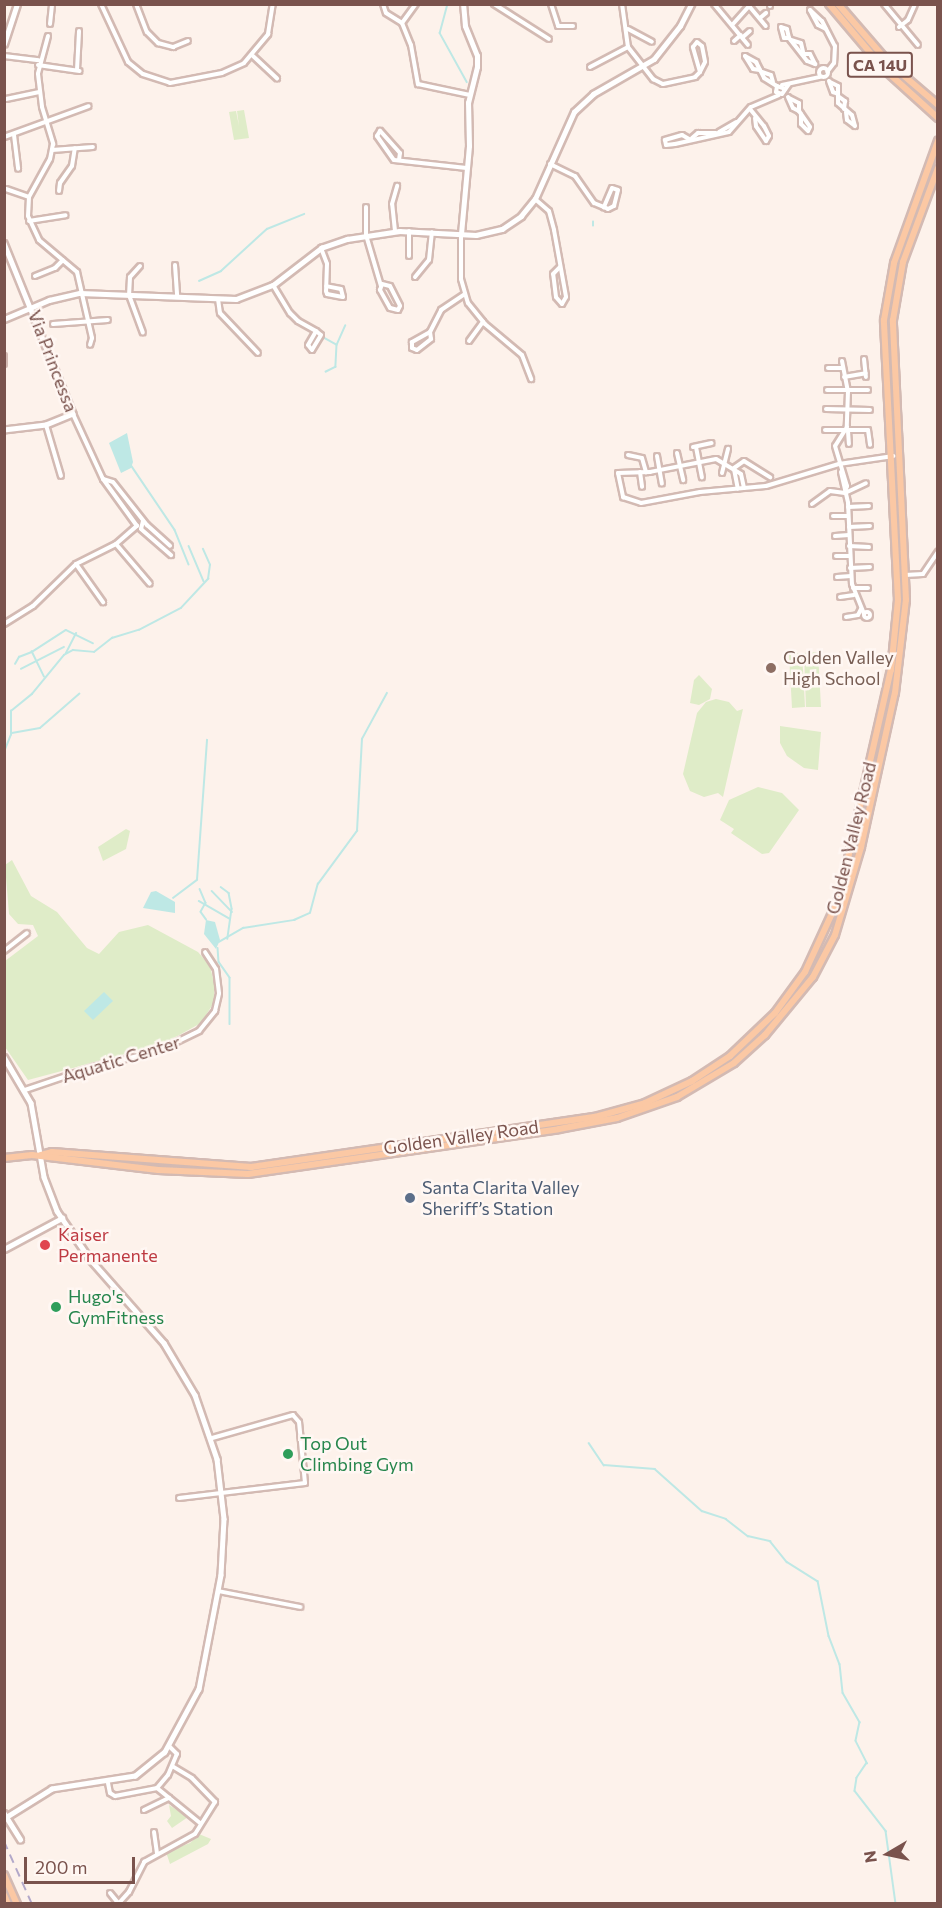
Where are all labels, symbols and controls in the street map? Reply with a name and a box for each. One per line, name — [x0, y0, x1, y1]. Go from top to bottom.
road number: CA 14U — [846, 52, 914, 78]
street label: Via Princessa — [24, 307, 82, 415]
place label: Golden Valley High School — [783, 647, 894, 690]
marker: Golden Valley High School — [764, 661, 778, 675]
street label: Golden Valley Road — [822, 760, 880, 916]
street label: Aquatic Center — [59, 1031, 183, 1087]
street label: Golden Valley Road — [382, 1115, 540, 1159]
place label: Santa Clarita Valley Sheriff’s Station — [422, 1177, 579, 1220]
marker: Santa Clarita Valley Sheriff’s Station — [403, 1191, 417, 1205]
place label: Kaiser Permanente — [58, 1224, 158, 1266]
marker: Kaiser Permanente — [36, 1236, 54, 1254]
place label: Hugo's GymFitness — [68, 1286, 164, 1328]
marker: Hugo's GymFitness — [49, 1300, 63, 1314]
place label: Top Out Climbing Gym — [300, 1433, 414, 1476]
marker: Top Out Climbing Gym — [281, 1447, 295, 1461]
north arrow — [858, 1824, 918, 1884]
scale bar — [27, 1845, 138, 1883]
text: N — [859, 1849, 880, 1864]
text: 200 m — [35, 1856, 88, 1878]

